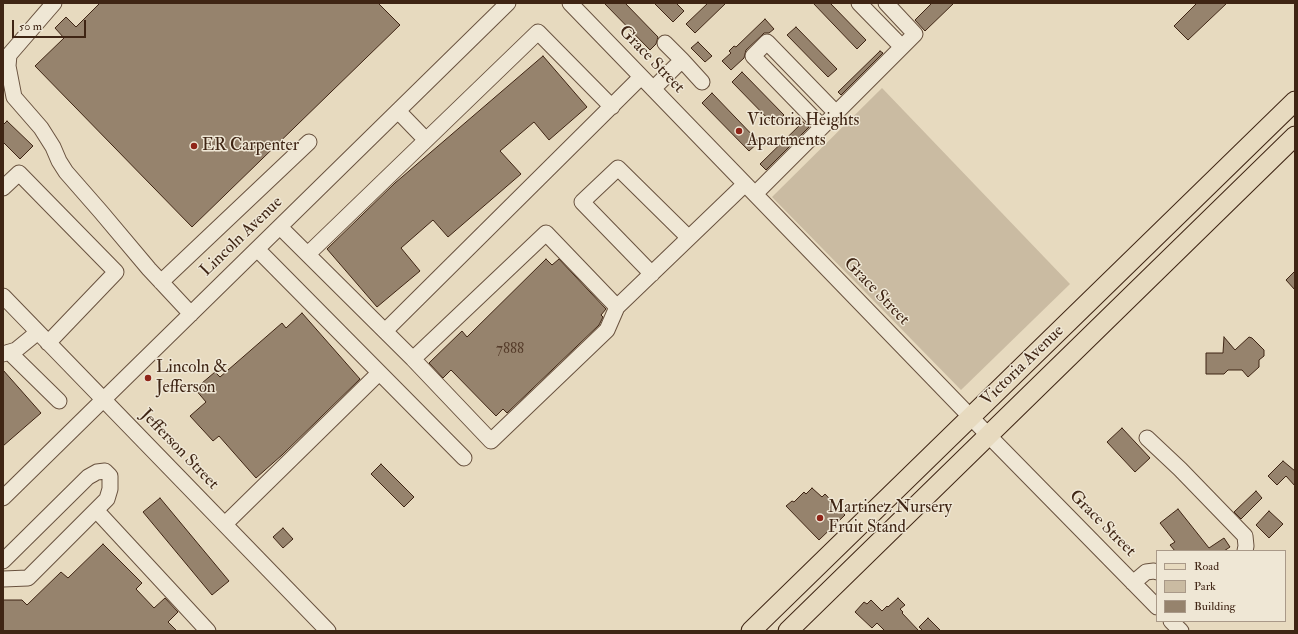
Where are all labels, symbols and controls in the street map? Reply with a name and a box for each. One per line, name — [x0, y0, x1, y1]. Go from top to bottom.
scale bar — [14, 12, 88, 38]
text: 50 m — [19, 19, 42, 34]
street label: Grace Street — [614, 22, 688, 98]
place label: Victoria Heights Apartments — [747, 111, 859, 151]
marker: Victoria Heights Apartments — [734, 126, 744, 136]
place label: ER Carpenter — [202, 136, 299, 156]
marker: ER Carpenter — [189, 141, 199, 151]
street label: Lincoln Avenue — [197, 193, 287, 281]
street label: Grace Street — [839, 254, 913, 330]
street label: Victoria Avenue — [977, 321, 1069, 411]
house number: 7888 — [496, 341, 524, 359]
place label: Lincoln & Jefferson — [156, 358, 227, 398]
marker: Lincoln & Jefferson — [143, 373, 153, 383]
street label: Jefferson Street — [135, 405, 223, 495]
street label: Grace Street — [1064, 486, 1140, 562]
place label: Martinez Nursery Fruit Stand — [828, 498, 952, 538]
marker: Martinez Nursery Fruit Stand — [815, 513, 825, 523]
legend — [1156, 550, 1286, 622]
text: Road — [1194, 559, 1219, 574]
text: Park — [1194, 579, 1216, 594]
text: Building — [1194, 599, 1235, 614]

